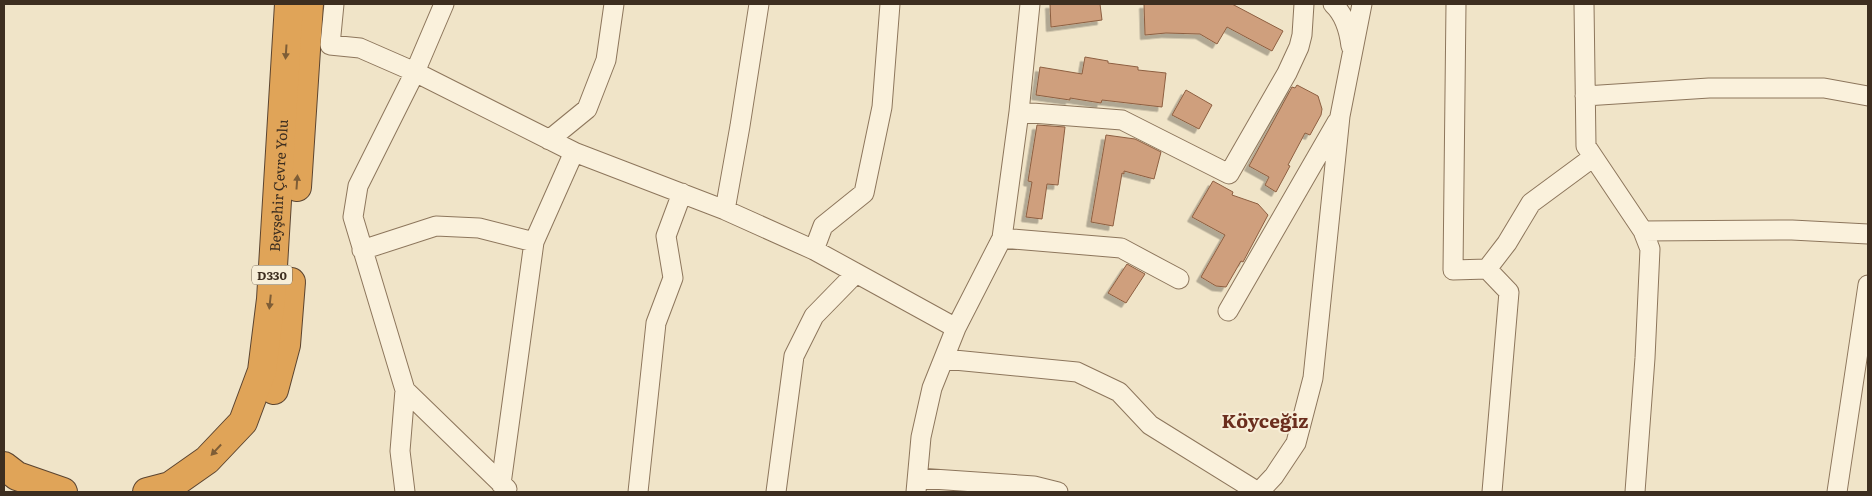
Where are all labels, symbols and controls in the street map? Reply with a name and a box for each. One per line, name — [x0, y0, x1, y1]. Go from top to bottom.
one-way arrow — [282, 45, 290, 61]
street label: Beyşehir Çevre Yolu — [264, 119, 292, 252]
one-way arrow — [294, 174, 302, 190]
road number: D330 — [252, 266, 292, 284]
one-way arrow — [266, 294, 274, 310]
district label: Köyceğiz — [1222, 406, 1308, 434]
one-way arrow — [210, 443, 222, 455]

